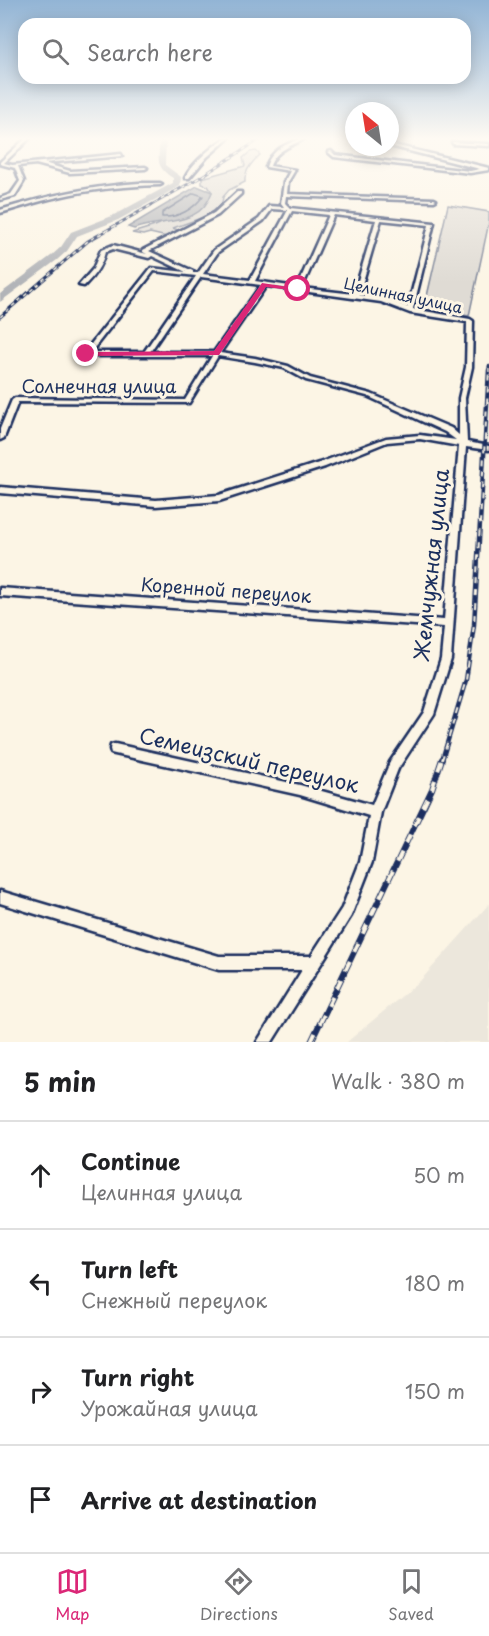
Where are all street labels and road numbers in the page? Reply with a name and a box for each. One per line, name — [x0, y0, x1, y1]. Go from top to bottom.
street label: Целинная улица — [342, 271, 465, 318]
street label: Солнечная улица — [22, 372, 177, 399]
street label: Жемчужная улица — [404, 466, 456, 663]
street label: Коренной переулок — [140, 570, 313, 609]
street label: Семеизский переулок — [136, 718, 363, 800]

